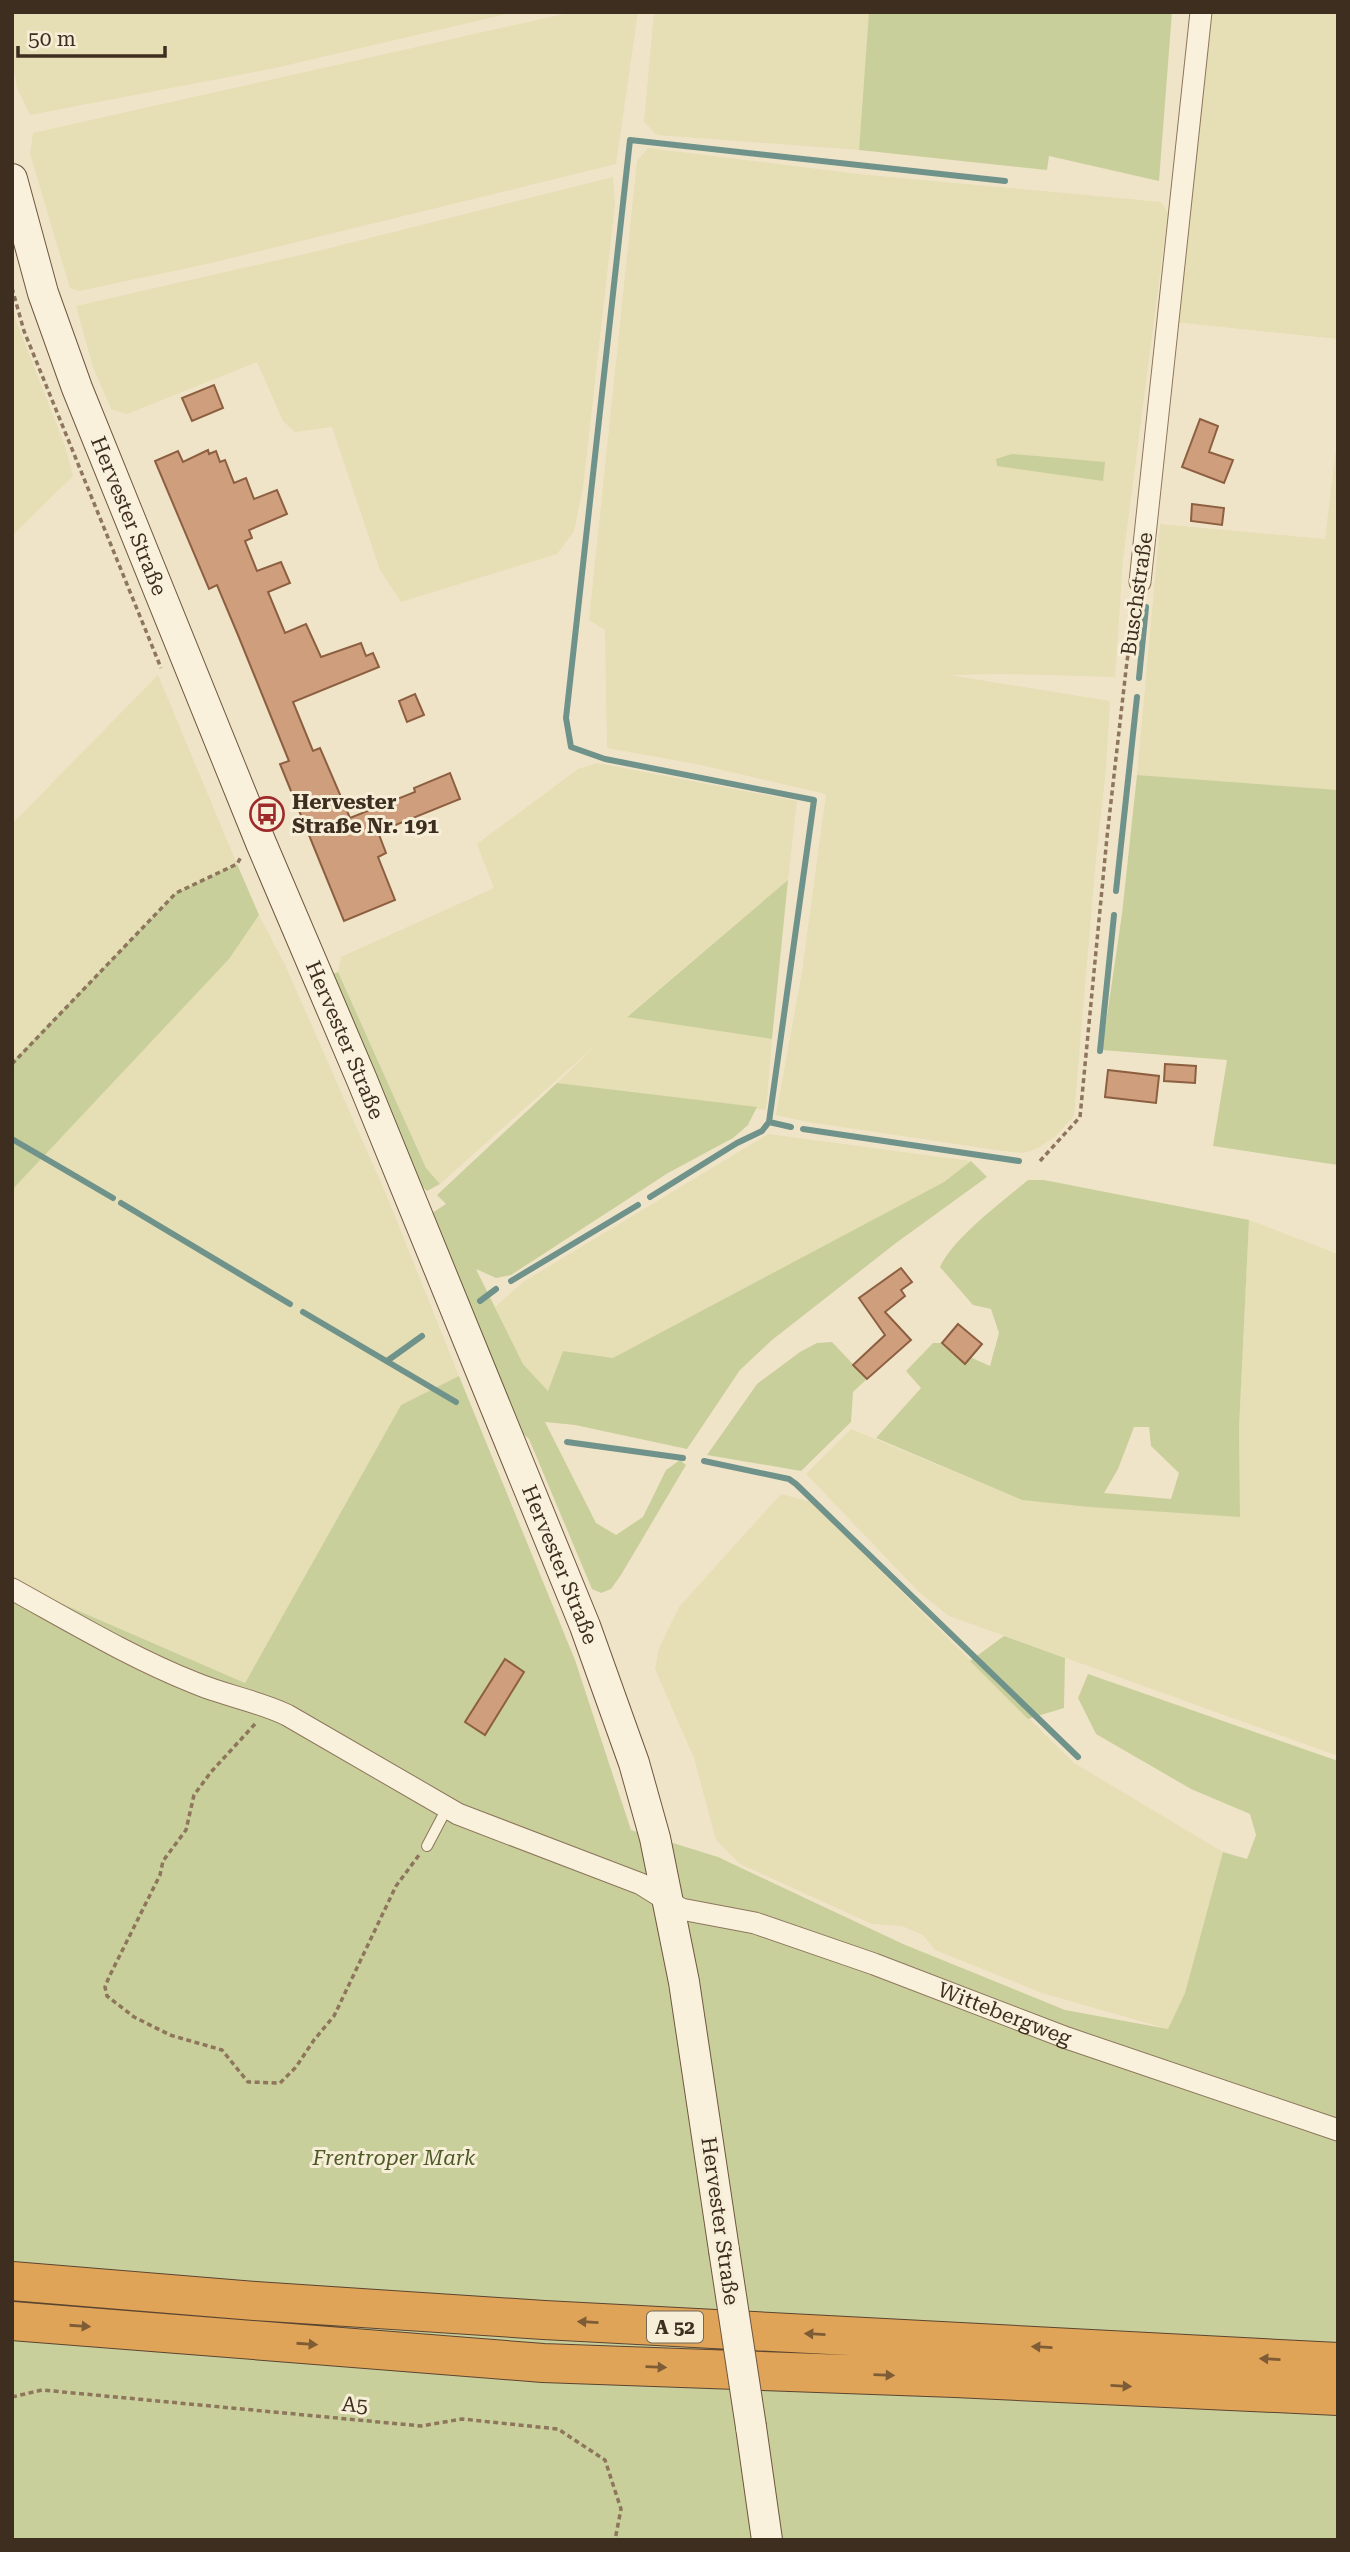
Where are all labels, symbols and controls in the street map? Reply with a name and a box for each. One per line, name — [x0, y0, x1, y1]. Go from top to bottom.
scale bar — [18, 14, 164, 58]
text: 50 m — [28, 27, 76, 51]
street label: Hervester Straße — [86, 433, 172, 599]
street label: Buschstraße — [1116, 531, 1158, 657]
place label: Hervester Straße Nr. 191 — [292, 790, 439, 838]
bus stop icon: Hervester Straße Nr. 191 — [248, 795, 286, 833]
street label: Hervester Straße — [301, 957, 389, 1123]
street label: Hervester Straße — [517, 1482, 603, 1647]
street label: Wittebergweg — [934, 1978, 1075, 2050]
street label: Hervester Straße — [696, 2135, 744, 2307]
park label: Frentroper Mark — [311, 2146, 476, 2170]
road number: A 52 — [647, 2312, 703, 2342]
one-way arrow — [577, 2317, 599, 2328]
one-way arrow — [70, 2321, 92, 2332]
one-way arrow — [804, 2329, 826, 2340]
one-way arrow — [296, 2339, 318, 2350]
one-way arrow — [1031, 2341, 1053, 2352]
one-way arrow — [1258, 2353, 1280, 2364]
one-way arrow — [646, 2361, 668, 2372]
one-way arrow — [873, 2369, 895, 2381]
one-way arrow — [1110, 2380, 1132, 2391]
street label: A5 — [341, 2392, 369, 2418]

